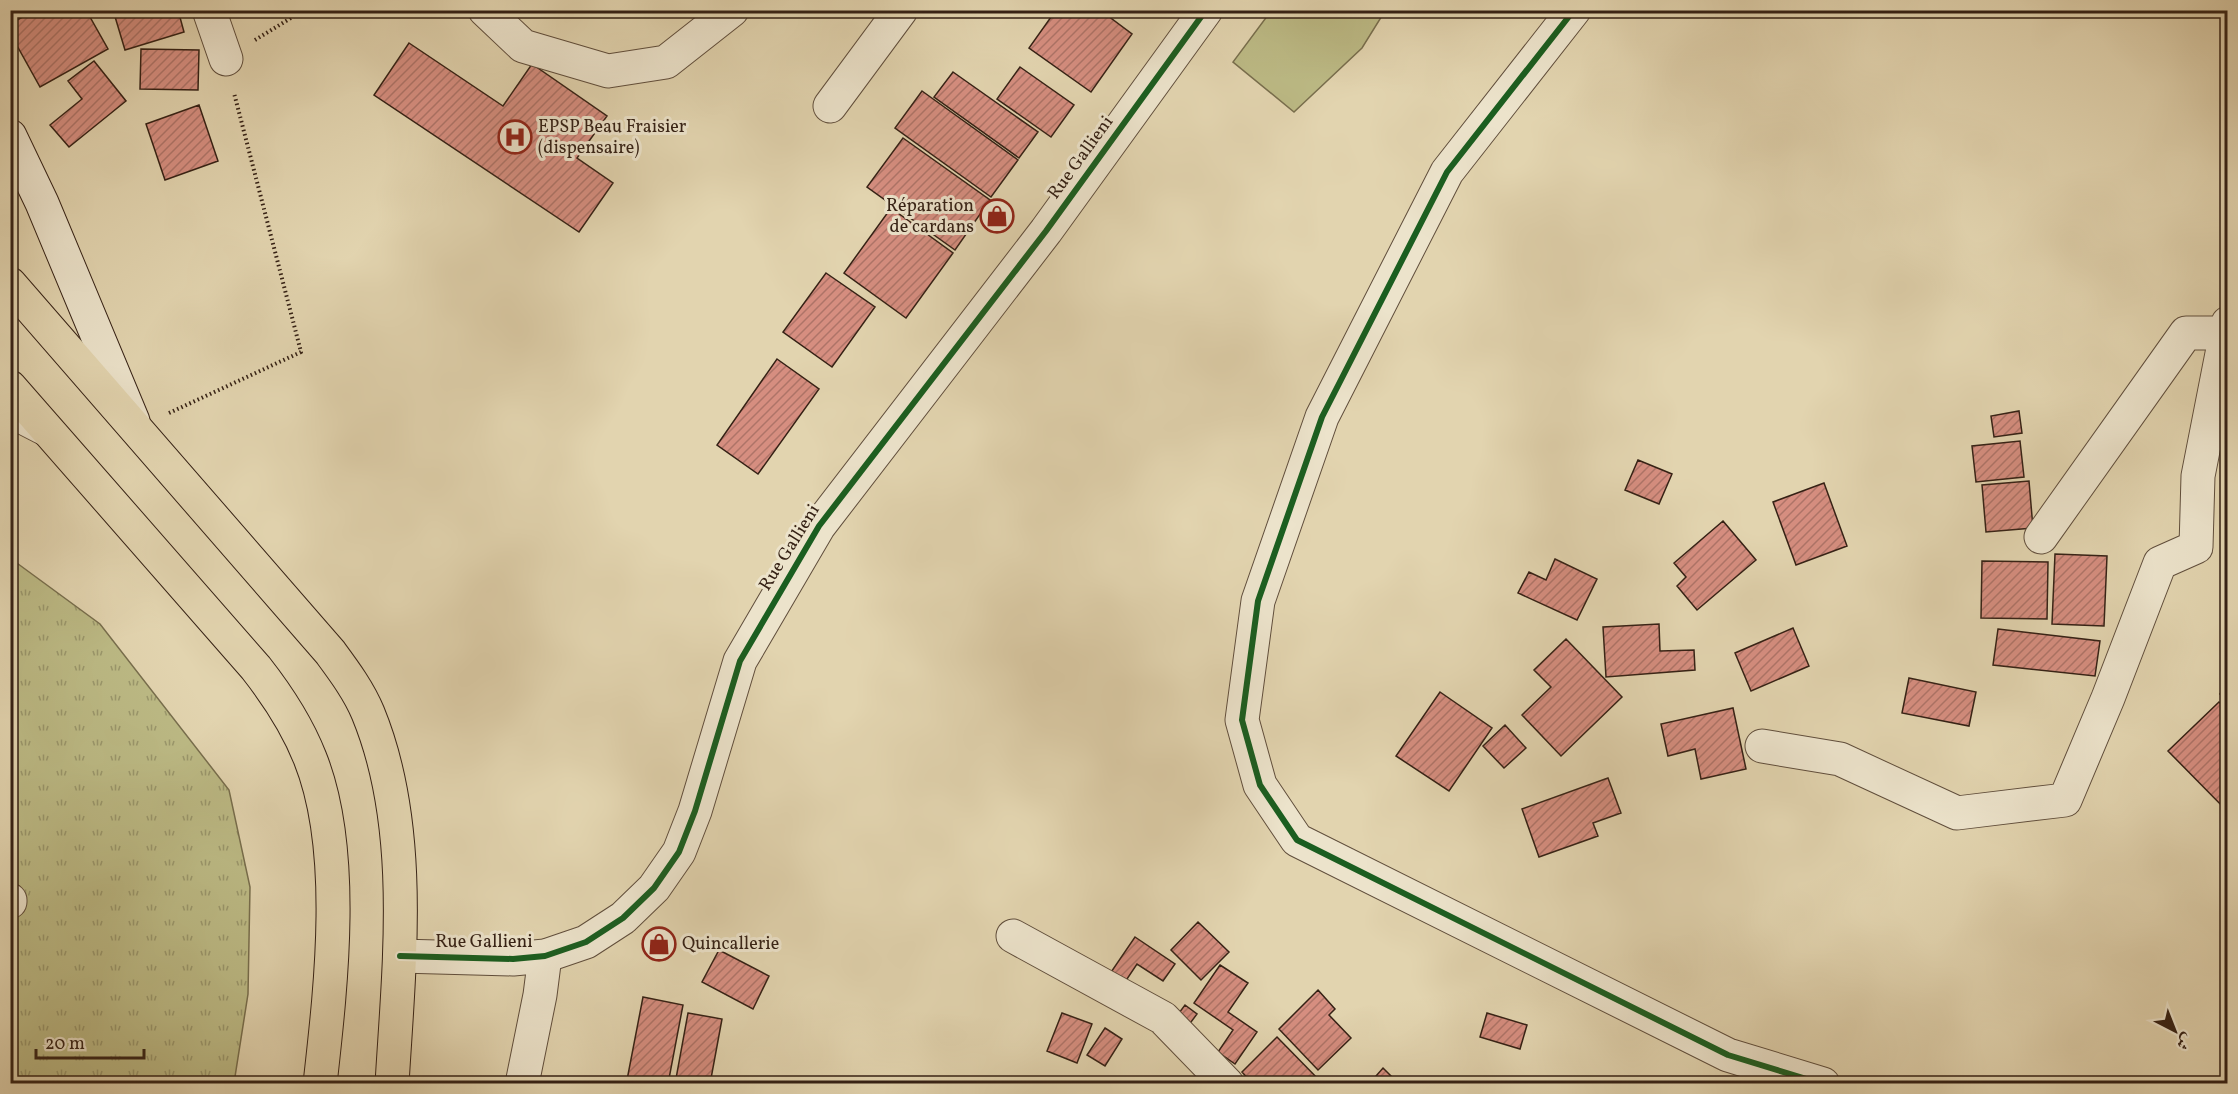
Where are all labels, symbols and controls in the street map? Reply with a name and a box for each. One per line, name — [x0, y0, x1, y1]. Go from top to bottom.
street label: Rue Gallieni — [1042, 111, 1120, 205]
place label: EPSP Beau Fraisier (dispensaire) — [538, 115, 687, 161]
hospital icon: EPSP Beau Fraisier (dispensaire) — [497, 119, 533, 155]
place label: Réparation de cardans — [886, 194, 974, 240]
shop icon: Réparation de cardans — [979, 198, 1015, 234]
street label: Rue Gallieni — [754, 500, 826, 596]
shop icon: Quincallerie — [641, 926, 677, 962]
street label: Rue Gallieni — [435, 930, 533, 955]
place label: Quincallerie — [682, 932, 779, 957]
north arrow — [2145, 1001, 2205, 1061]
scale bar — [36, 1022, 144, 1060]
text: ش — [2170, 1027, 2197, 1054]
text: 20 m — [45, 1032, 85, 1057]

